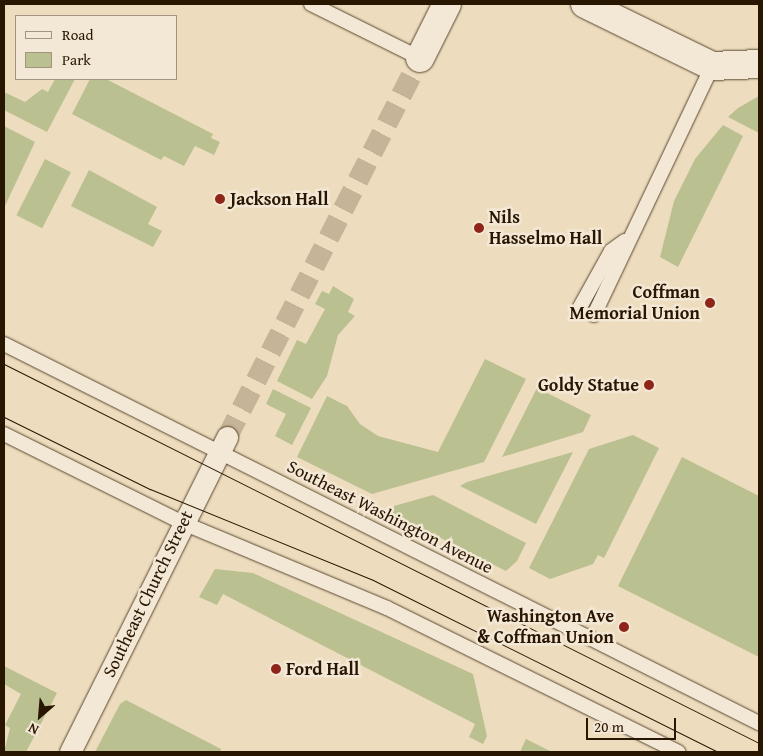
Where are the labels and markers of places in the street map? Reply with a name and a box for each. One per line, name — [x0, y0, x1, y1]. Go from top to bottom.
place label: Jackson Hall — [230, 188, 328, 210]
marker: Jackson Hall — [214, 193, 226, 205]
place label: Nils Hasselmo Hall — [489, 207, 602, 250]
marker: Nils Hasselmo Hall — [473, 222, 485, 234]
place label: Coffman Memorial Union — [570, 282, 700, 324]
marker: Coffman Memorial Union — [704, 297, 716, 309]
place label: Goldy Statue — [538, 374, 639, 396]
marker: Goldy Statue — [643, 379, 655, 391]
place label: Washington Ave & Coffman Union — [477, 606, 614, 649]
marker: Washington Ave & Coffman Union — [618, 621, 630, 633]
place label: Ford Hall — [286, 658, 359, 680]
marker: Ford Hall — [270, 663, 282, 675]

